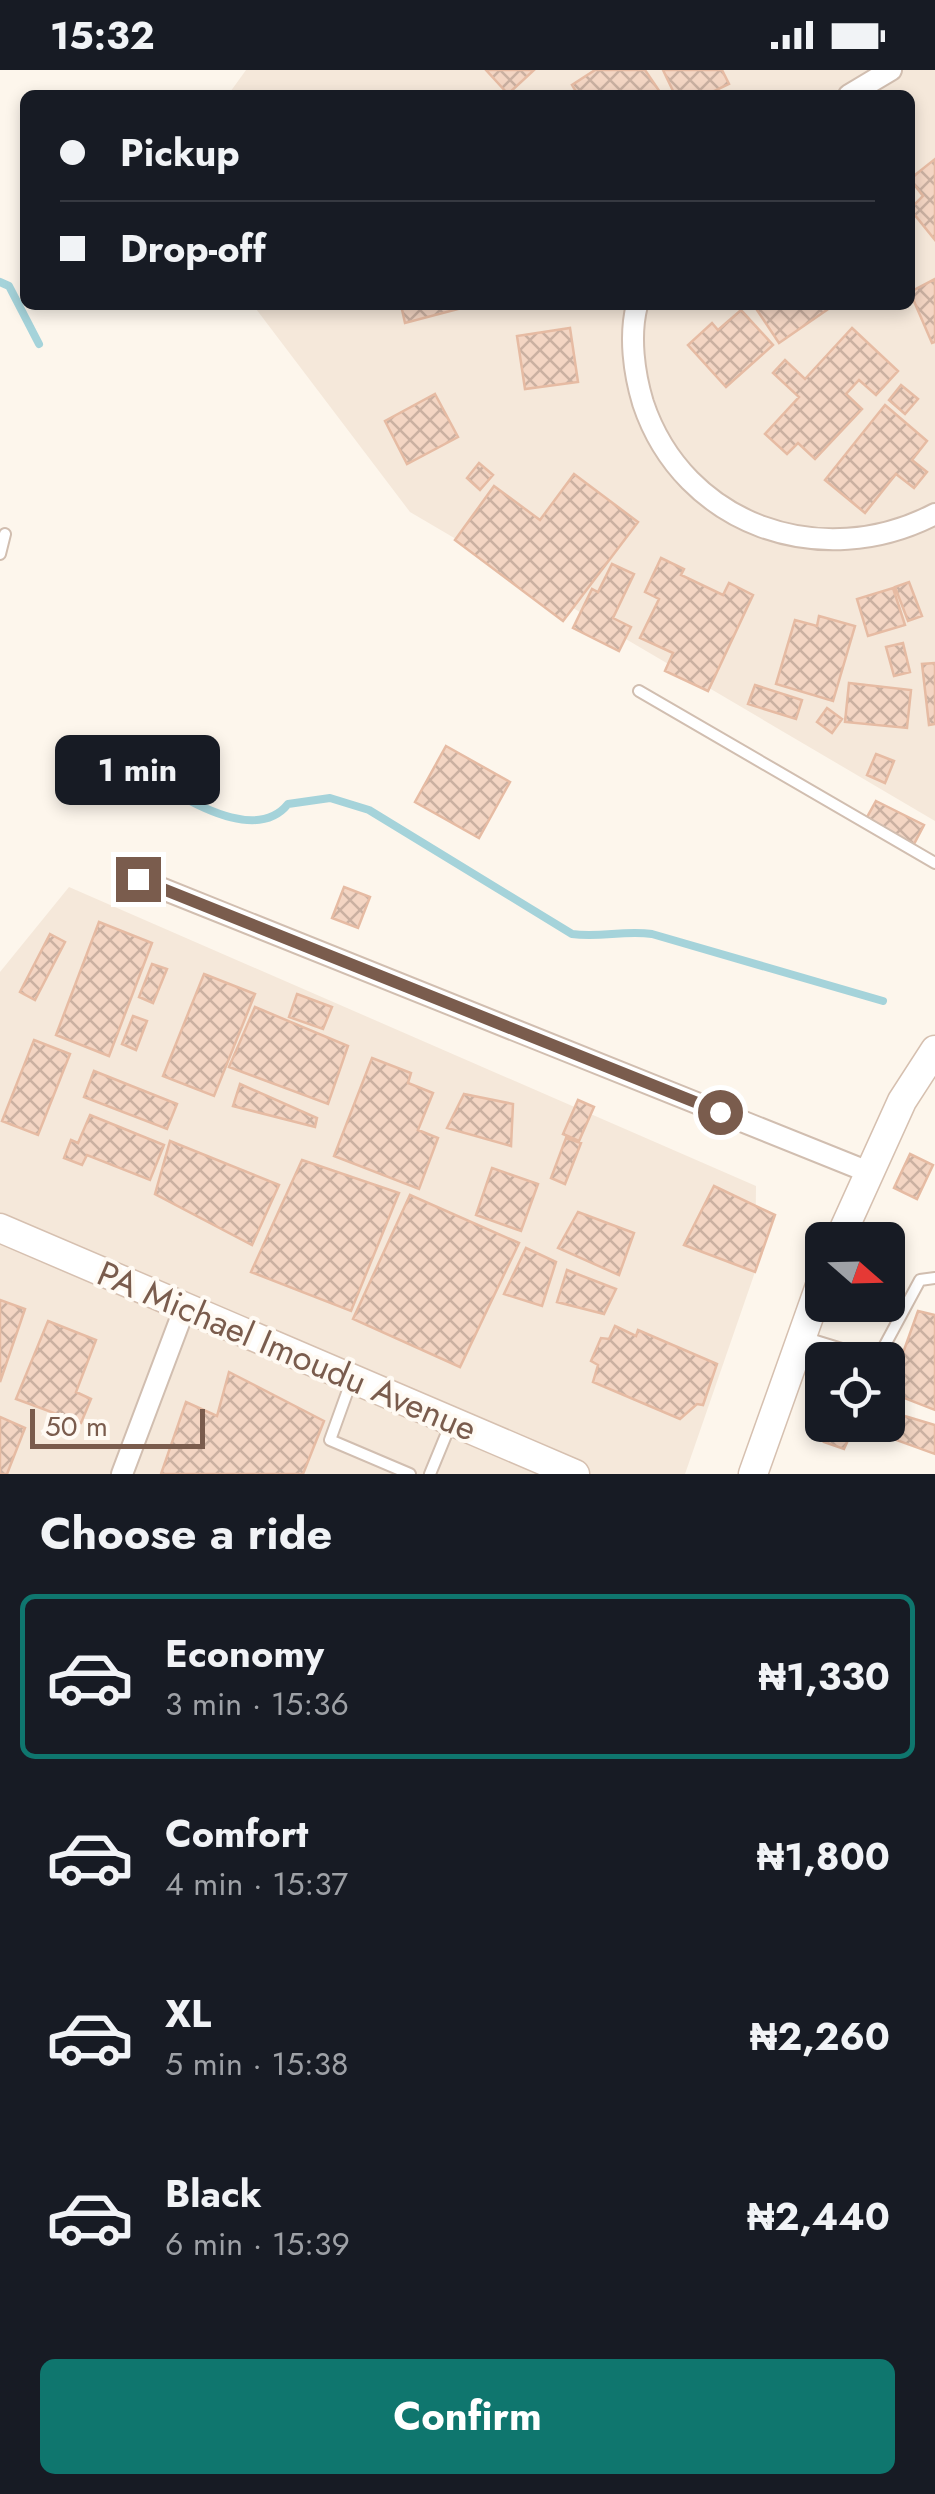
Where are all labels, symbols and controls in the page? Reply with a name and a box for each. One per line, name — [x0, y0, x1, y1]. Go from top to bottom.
text: 15:32 — [50, 8, 155, 63]
text: Pickup — [120, 125, 240, 180]
text: Drop-off — [120, 221, 266, 276]
callout: 1 min — [56, 734, 220, 804]
text: 1 min — [98, 747, 177, 793]
route end — [116, 857, 161, 902]
route start — [698, 1090, 743, 1135]
north arrow — [805, 1222, 905, 1322]
map controls — [805, 1222, 905, 1442]
street label: PA Michael Imoudu Avenue — [90, 1248, 484, 1454]
button: locate — [805, 1342, 905, 1442]
scale bar — [30, 1404, 205, 1448]
text: 50 m — [45, 1406, 108, 1447]
text: Choose a ride — [40, 1501, 332, 1566]
text: Economy — [165, 1626, 324, 1681]
icon: car — [45, 1632, 135, 1722]
text: ₦1,330 — [759, 1649, 890, 1704]
text: 3 min · 15:36 — [165, 1681, 349, 1727]
text: Comfort — [165, 1806, 308, 1861]
icon: car — [45, 1812, 135, 1902]
text: ₦1,800 — [757, 1829, 890, 1884]
text: 4 min · 15:37 — [165, 1861, 348, 1907]
text: XL — [165, 1986, 211, 2041]
icon: car — [45, 1992, 135, 2082]
text: ₦2,260 — [750, 2009, 890, 2064]
text: 5 min · 15:38 — [165, 2041, 349, 2087]
text: Black — [165, 2166, 262, 2221]
icon: car — [45, 2172, 135, 2262]
text: ₦2,440 — [747, 2189, 890, 2244]
text: 6 min · 15:39 — [165, 2221, 350, 2267]
button: Confirm — [40, 2359, 895, 2474]

